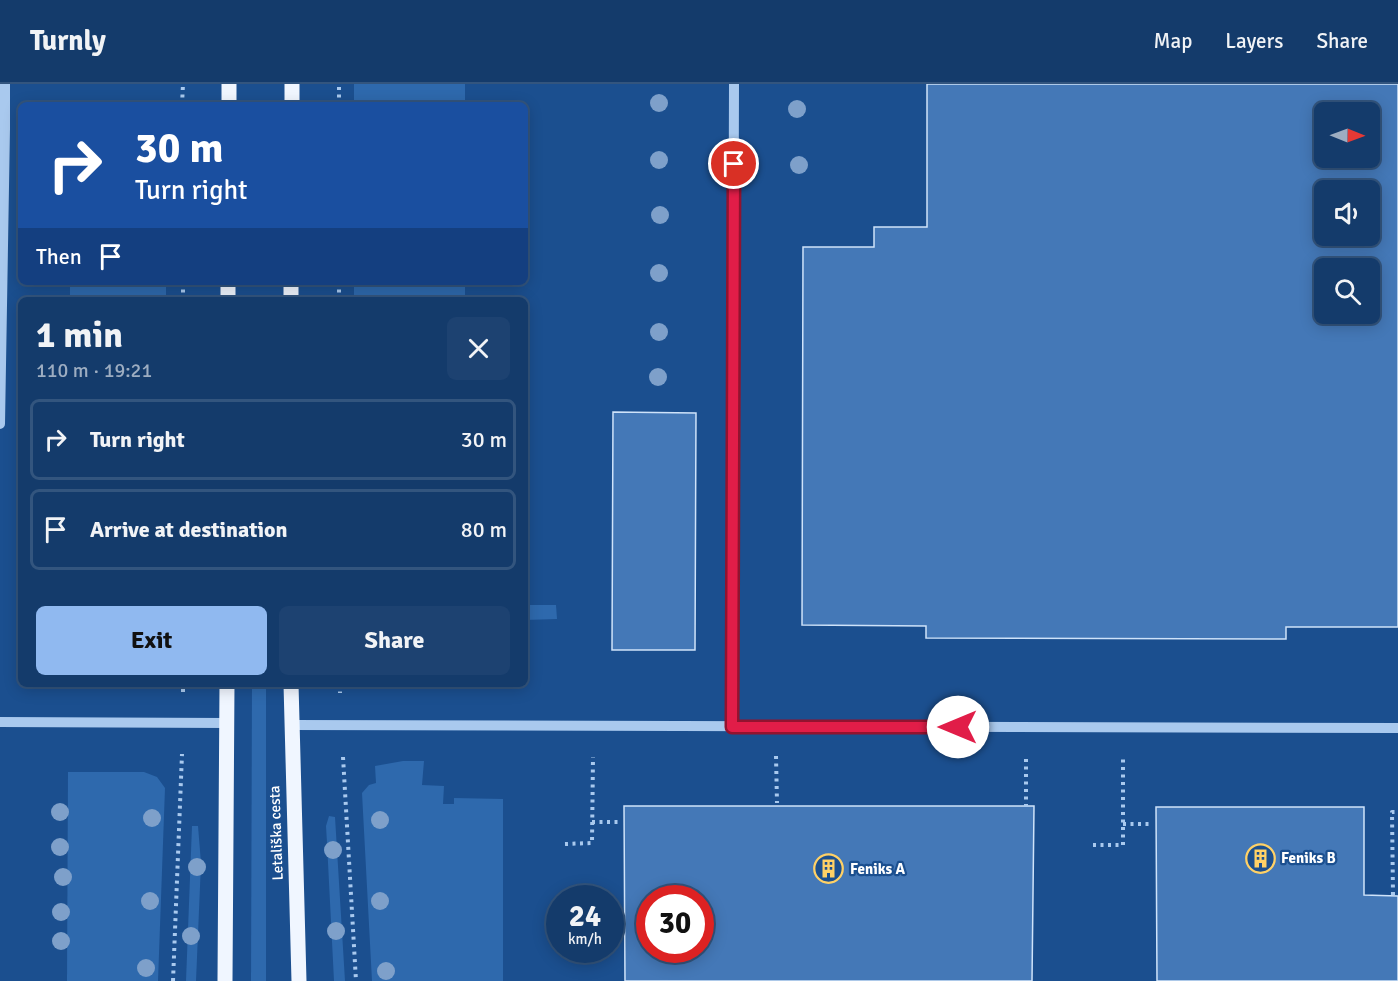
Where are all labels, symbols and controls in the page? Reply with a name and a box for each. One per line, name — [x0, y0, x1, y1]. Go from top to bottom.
text: Turnly — [30, 24, 106, 58]
text: Map — [1154, 28, 1192, 54]
text: Layers — [1225, 28, 1283, 54]
text: Share — [1316, 28, 1368, 54]
north arrow — [1314, 102, 1380, 168]
map controls — [1314, 102, 1380, 324]
text: 30 m — [135, 123, 224, 174]
icon: right — [36, 126, 114, 204]
pin — [708, 138, 759, 189]
icon: arrive — [717, 147, 750, 180]
text: Turn right — [135, 174, 248, 207]
button: sound — [1314, 180, 1380, 246]
icon: arrive — [94, 240, 127, 273]
text: Then — [36, 243, 82, 270]
button: search — [1314, 258, 1380, 324]
text: 1 min — [36, 313, 123, 358]
button: close — [447, 317, 510, 380]
text: 110 m · 19:21 — [36, 358, 152, 383]
icon: right — [39, 423, 72, 456]
text: Turn right — [90, 426, 185, 453]
text: 30 m — [461, 426, 507, 453]
icon: arrive — [39, 513, 72, 546]
text: Arrive at destination — [90, 516, 287, 543]
text: 80 m — [461, 516, 507, 543]
button: Exit — [36, 606, 267, 675]
button: Share — [279, 606, 510, 675]
position arrow — [926, 695, 990, 759]
street label: Letališka cesta — [265, 785, 287, 881]
building icon: Feniks B — [1244, 842, 1276, 874]
place label: Feniks B — [1281, 849, 1336, 867]
building icon: Feniks A — [813, 853, 845, 885]
place label: Feniks A — [850, 860, 905, 878]
speed limit sign: 30 — [636, 885, 714, 963]
text: 24 — [569, 898, 601, 935]
text: km/h — [568, 930, 602, 948]

